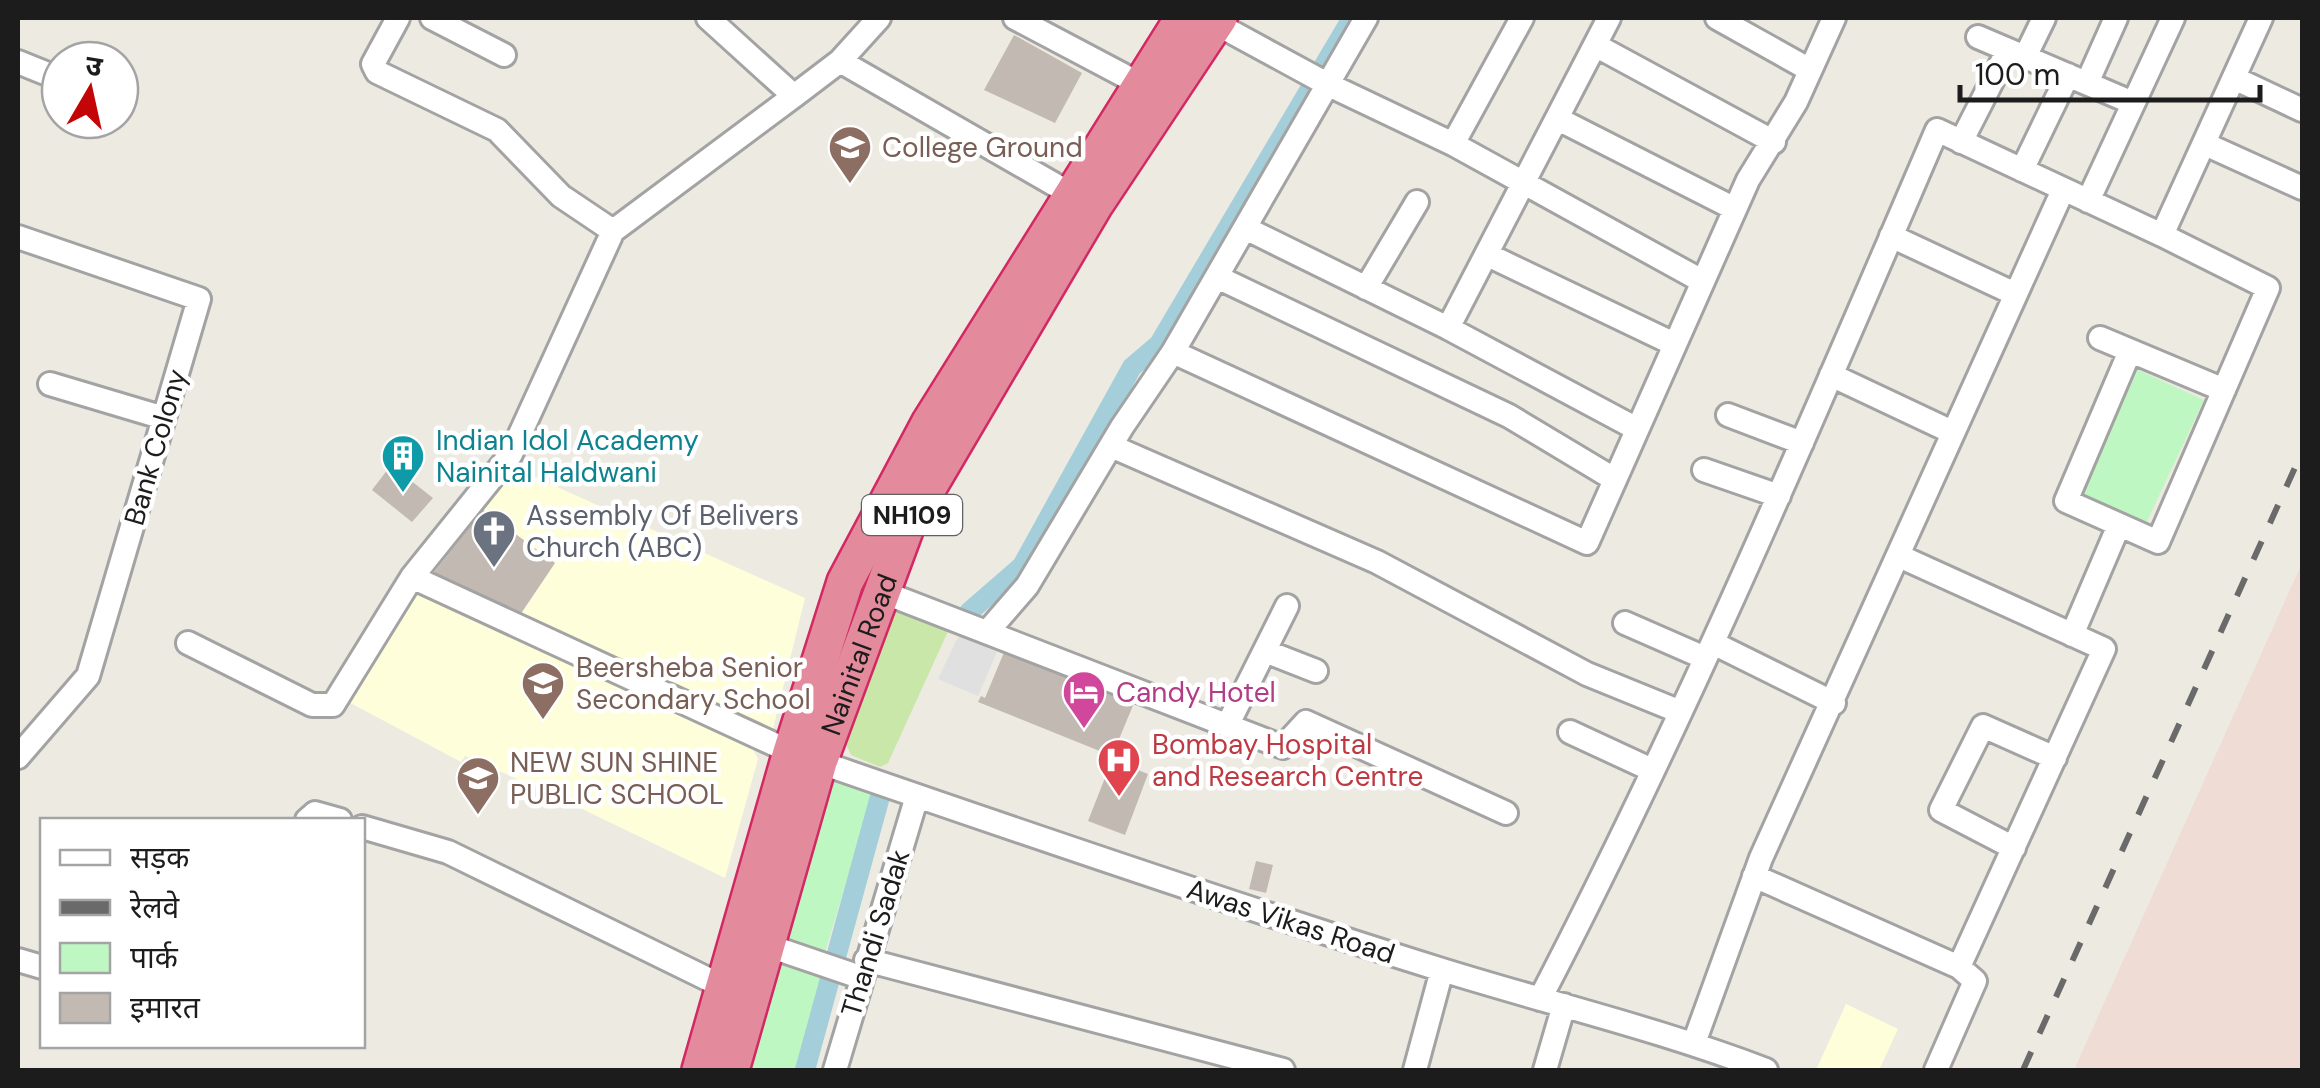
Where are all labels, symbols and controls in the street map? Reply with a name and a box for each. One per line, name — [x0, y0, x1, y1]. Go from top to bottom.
north arrow — [40, 40, 140, 140]
scale bar — [1960, 40, 2260, 102]
text: उ — [83, 46, 105, 85]
text: 100 m — [1975, 55, 2060, 94]
school or university icon: College Ground — [827, 124, 873, 185]
place label: College Ground — [882, 129, 1083, 166]
street label: Bank Colony — [116, 365, 195, 529]
place label: Indian Idol Academy Nainital Haldwani — [436, 422, 699, 491]
building icon: Indian Idol Academy Nainital Haldwani — [380, 433, 426, 494]
road number: NH109 — [862, 495, 962, 535]
place label: Assembly Of Belivers Church (ABC) — [526, 497, 799, 566]
church icon: Assembly Of Belivers Church (ABC) — [471, 508, 517, 569]
street label: Nainital Road — [813, 569, 906, 740]
place label: Beersheba Senior Secondary School — [576, 649, 811, 718]
school or university icon: Beersheba Senior Secondary School — [520, 660, 566, 721]
hotel icon: Candy Hotel — [1061, 669, 1107, 730]
place label: Candy Hotel — [1116, 674, 1276, 711]
place label: Bombay Hospital and Research Centre — [1152, 726, 1423, 795]
hospital icon: Bombay Hospital and Research Centre — [1096, 737, 1142, 798]
place label: NEW SUN SHINE PUBLIC SCHOOL — [510, 744, 724, 813]
school or university icon: NEW SUN SHINE PUBLIC SCHOOL — [455, 755, 501, 816]
legend — [40, 818, 365, 1048]
text: सड़क — [130, 838, 190, 877]
street label: Thandi Sadak — [832, 845, 918, 1021]
street label: Awas Vikas Road — [1182, 870, 1400, 973]
text: रेलवे — [129, 888, 181, 927]
text: पार्क — [130, 938, 179, 977]
text: इमारत — [130, 988, 201, 1027]

